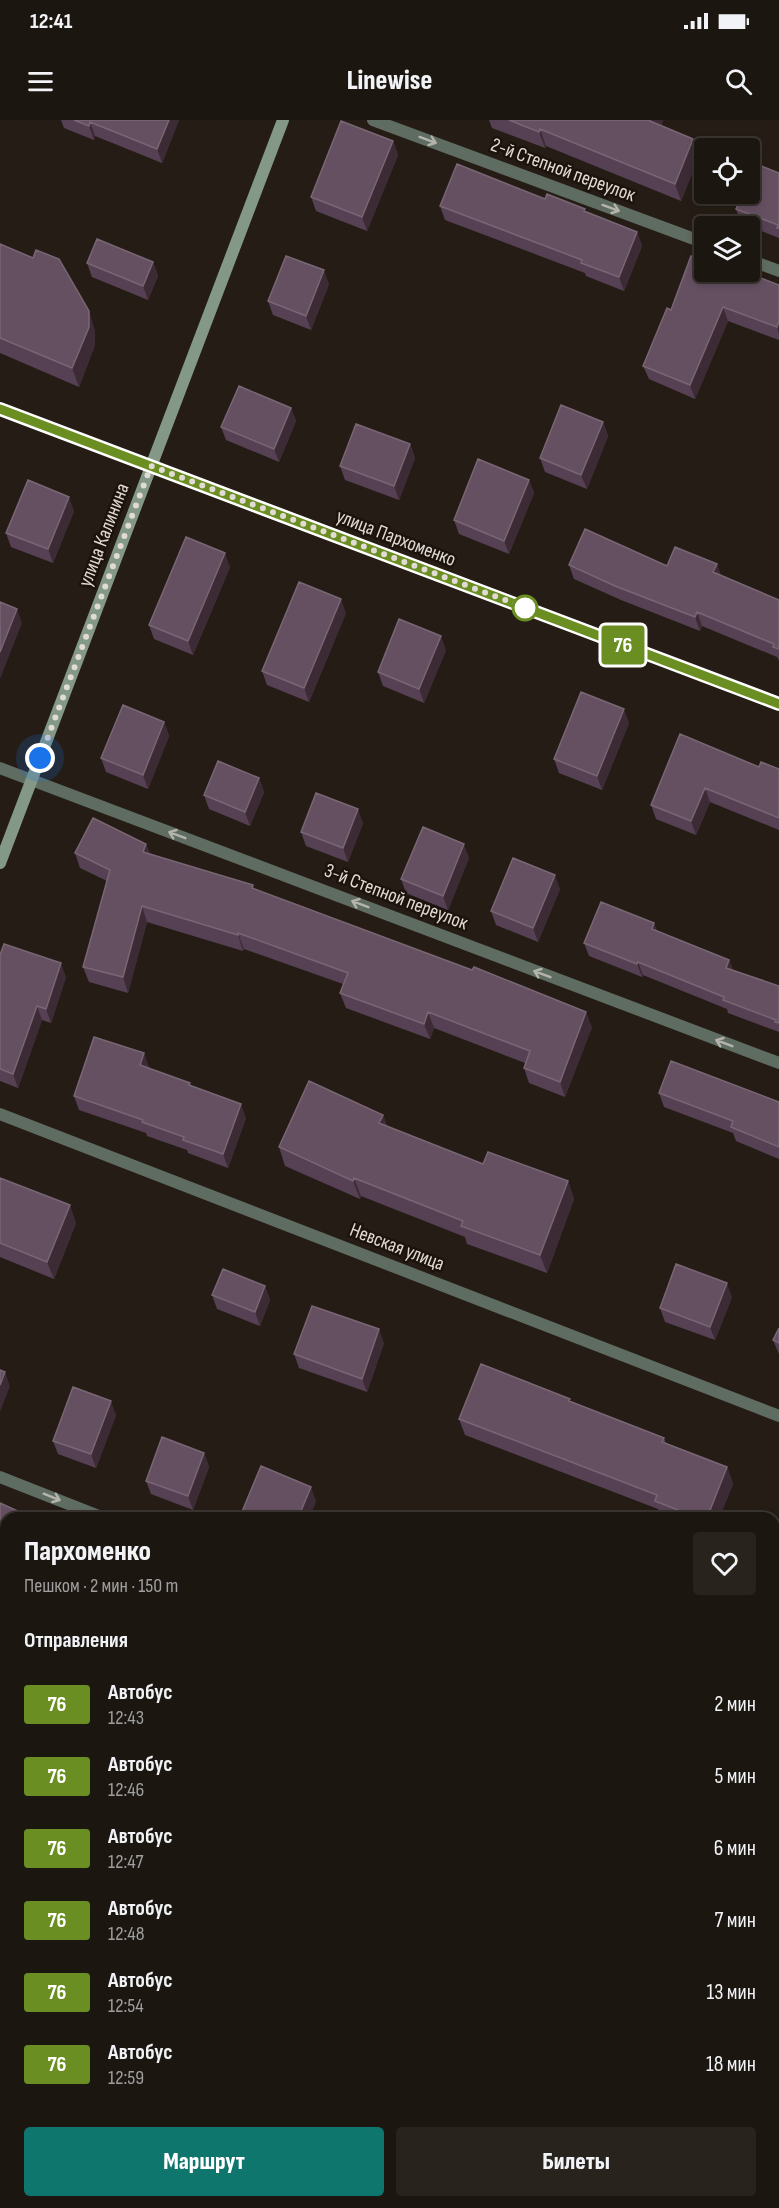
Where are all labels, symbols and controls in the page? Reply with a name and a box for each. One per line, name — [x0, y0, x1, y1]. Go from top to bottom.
text: 12:41 — [30, 8, 72, 35]
icon: menu — [24, 65, 57, 98]
text: Linewise — [347, 65, 432, 97]
icon: search — [722, 65, 755, 98]
street label: 2-й Степной переулок — [488, 133, 639, 207]
one-way arrow — [418, 136, 437, 147]
map controls — [694, 138, 760, 282]
button: locate — [694, 138, 760, 204]
one-way arrow — [601, 204, 620, 215]
button: layers — [694, 216, 760, 282]
street label: улица Калинина — [73, 480, 135, 590]
street label: улица Пархоменко — [333, 504, 459, 572]
unlabelled marker — [512, 595, 538, 621]
line badge: 76 — [596, 626, 650, 664]
text: 76 — [613, 633, 633, 658]
your location — [25, 743, 55, 773]
one-way arrow — [169, 829, 187, 840]
street label: 3-й Степной переулок — [321, 859, 472, 936]
one-way arrow — [351, 898, 369, 909]
one-way arrow — [533, 967, 552, 978]
one-way arrow — [715, 1036, 734, 1047]
street label: Невская улица — [346, 1218, 448, 1276]
one-way arrow — [42, 1493, 61, 1504]
button: heart — [693, 1532, 756, 1595]
text: Пархоменко — [24, 1535, 151, 1568]
text: Пешком · 2 мин · 150 m — [24, 1574, 178, 1598]
text: Отправления — [24, 1627, 128, 1654]
text: Автобус — [108, 1679, 173, 1706]
text: 2 мин — [714, 1691, 756, 1718]
text: 76 — [47, 1692, 67, 1717]
text: 12:43 — [108, 1706, 144, 1730]
text: Автобус — [108, 1751, 173, 1778]
text: 5 мин — [715, 1763, 756, 1790]
text: 76 — [47, 1764, 67, 1789]
text: 12:46 — [108, 1778, 144, 1802]
text: Автобус — [108, 1823, 173, 1850]
text: 6 мин — [714, 1835, 756, 1862]
text: 76 — [47, 1836, 67, 1861]
text: 12:47 — [108, 1850, 143, 1874]
text: Автобус — [108, 1895, 173, 1922]
text: 7 мин — [715, 1907, 756, 1934]
text: 76 — [47, 1908, 67, 1933]
text: 12:48 — [108, 1922, 144, 1946]
text: Автобус — [108, 1967, 173, 1994]
text: 13 мин — [706, 1979, 756, 2006]
text: 76 — [47, 1980, 67, 2005]
text: 12:54 — [108, 1994, 144, 2018]
text: Автобус — [108, 2039, 173, 2066]
text: 18 мин — [706, 2051, 756, 2078]
text: 76 — [47, 2052, 67, 2077]
text: 12:59 — [108, 2066, 144, 2090]
button: Маршрут — [24, 2127, 384, 2196]
button: Билеты — [396, 2127, 756, 2196]

